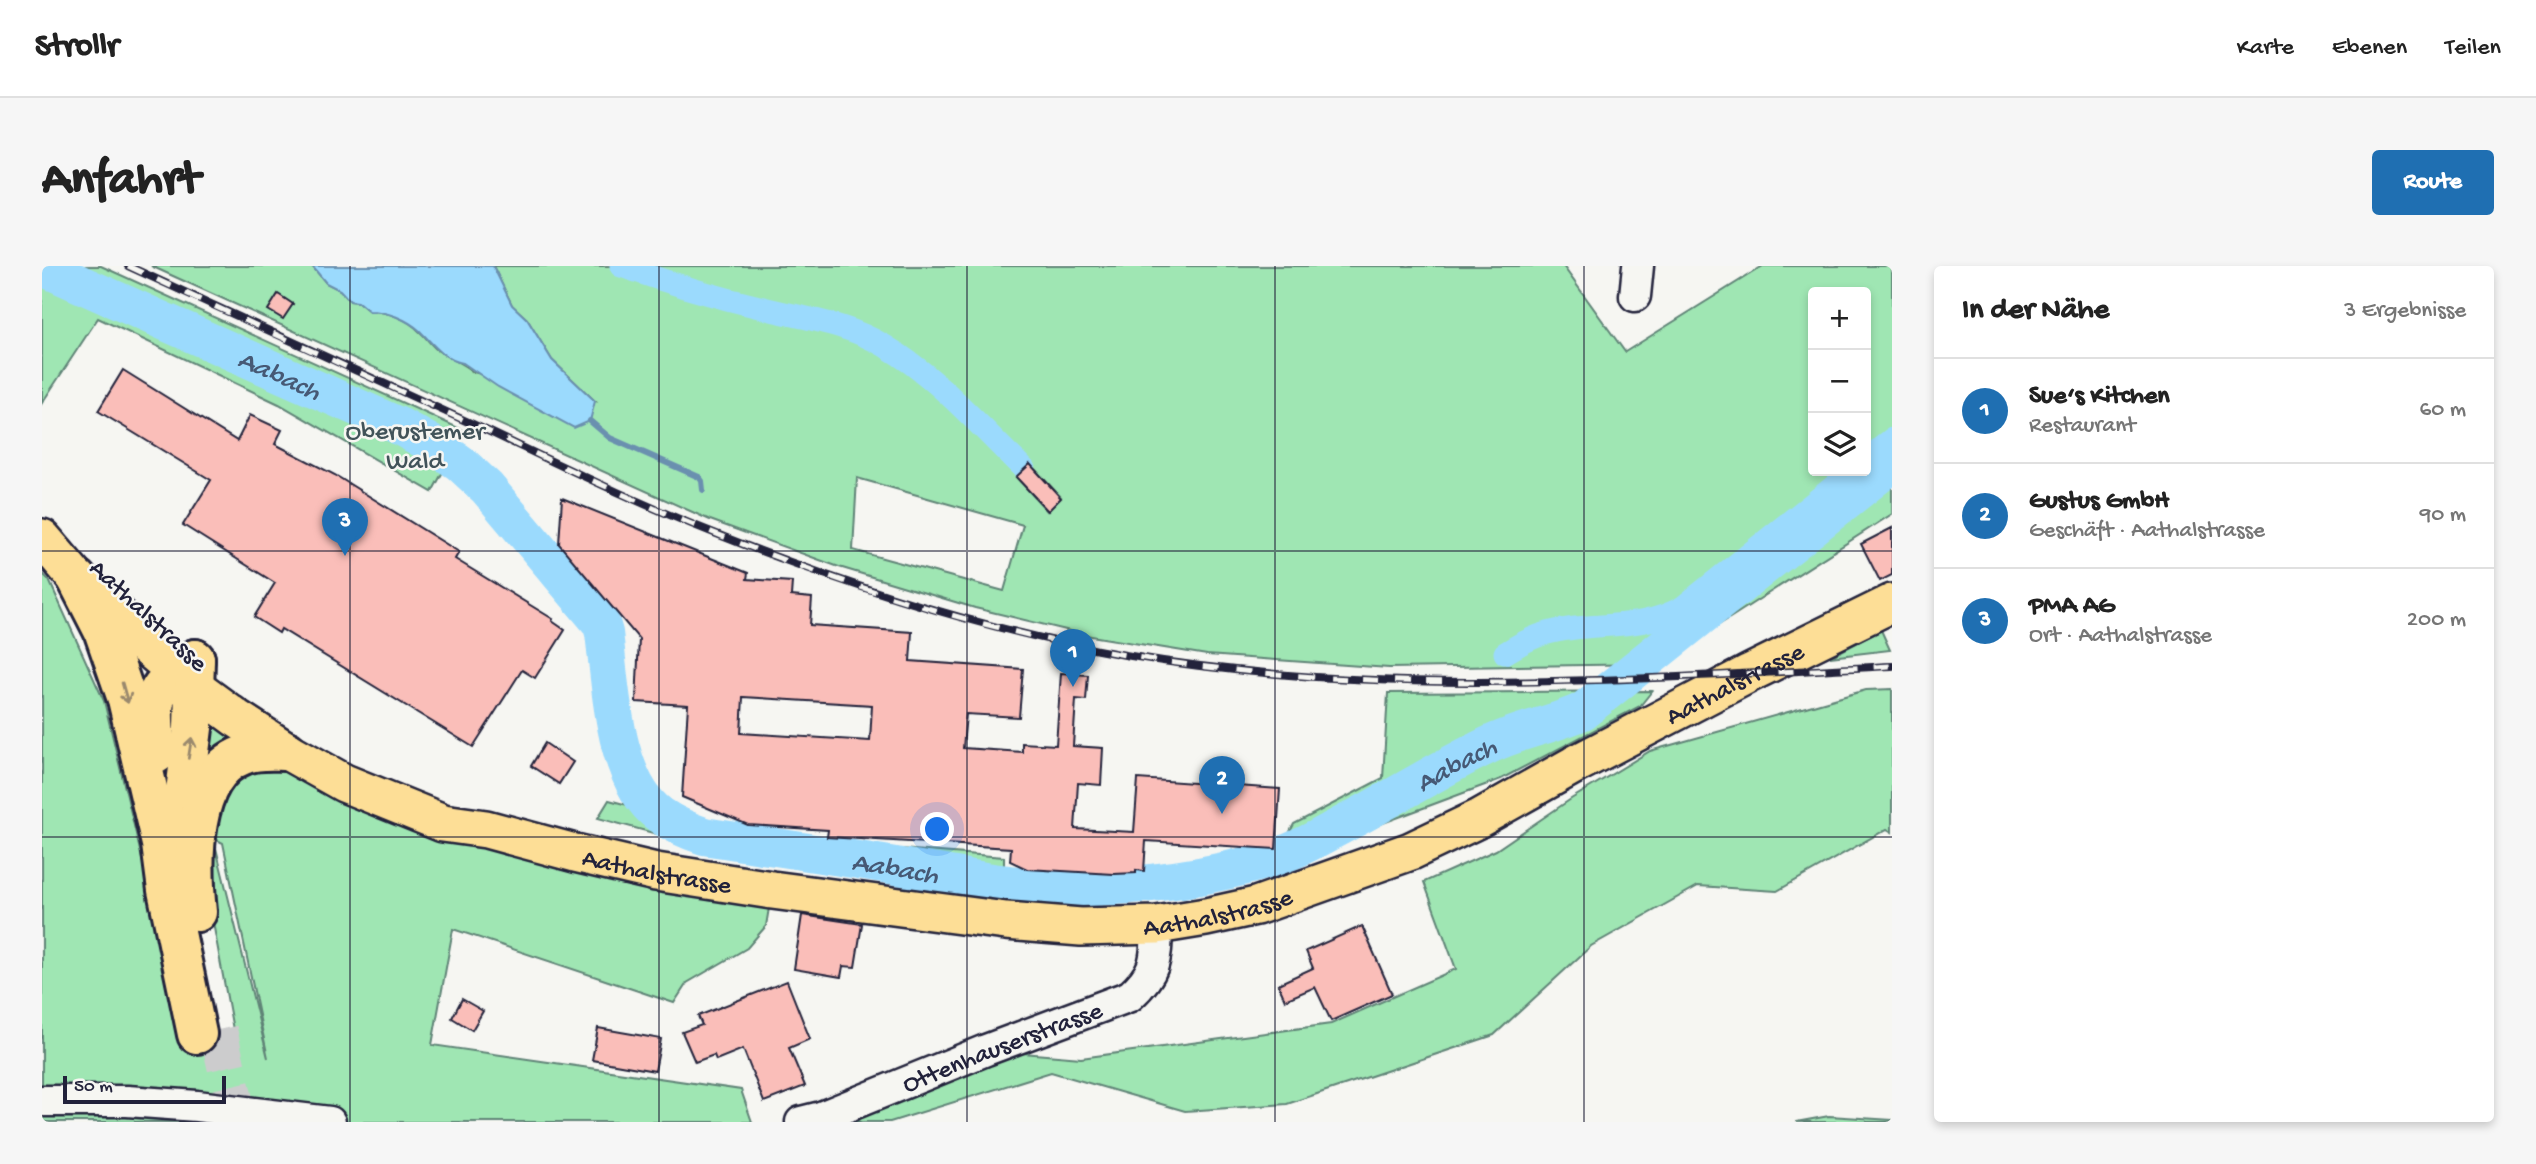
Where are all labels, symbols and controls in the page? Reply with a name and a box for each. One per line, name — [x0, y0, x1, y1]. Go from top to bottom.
text: Strollr — [35, 29, 119, 67]
text: Karte — [2237, 34, 2294, 63]
text: Ebenen — [2332, 34, 2407, 63]
text: Teilen — [2445, 34, 2501, 63]
button: Route — [2372, 150, 2494, 215]
text: Anfahrt — [42, 153, 200, 211]
map controls — [1808, 287, 1871, 476]
button: + — [1808, 287, 1871, 350]
text: In der Nähe — [1962, 294, 2109, 329]
text: 3 Ergebnisse — [2344, 298, 2466, 325]
water label: Aabach — [232, 345, 326, 410]
button: − — [1808, 350, 1871, 413]
text: Sue‘s Kitchen — [2029, 382, 2170, 413]
text: 1 — [1980, 397, 1990, 424]
text: 60 m — [2420, 397, 2466, 424]
button: layers — [1808, 413, 1871, 476]
text: Restaurant — [2029, 413, 2136, 440]
park label: Oberustemer Wald — [346, 418, 487, 479]
text: Gustus GmbH — [2029, 487, 2169, 518]
pin: 3 — [322, 498, 368, 556]
text: 2 — [1979, 502, 1991, 529]
text: 90 m — [2420, 502, 2466, 529]
text: Geschäft · Aathalstrasse — [2029, 518, 2265, 545]
street label: Aathalstrasse — [81, 554, 213, 680]
text: PMA AG — [2029, 592, 2115, 623]
text: 3 — [1979, 607, 1991, 634]
text: 200 m — [2407, 607, 2466, 634]
text: Ort · Aathalstrasse — [2029, 623, 2212, 650]
pin: 1 — [1050, 629, 1096, 687]
street label: Aathalstrasse — [1662, 638, 1811, 734]
one-way arrow — [119, 682, 132, 704]
water label: Aabach — [1411, 731, 1504, 802]
one-way arrow — [184, 737, 197, 760]
pin: 2 — [1199, 756, 1245, 814]
your location — [920, 812, 954, 846]
street label: Aathalstrasse — [579, 844, 734, 904]
water label: Aabach — [849, 847, 941, 894]
street label: Aathalstrasse — [1143, 883, 1298, 945]
street label: Ottenhauserstrasse — [899, 997, 1108, 1102]
scale bar — [63, 1073, 226, 1105]
text: 50 m — [74, 1076, 113, 1099]

